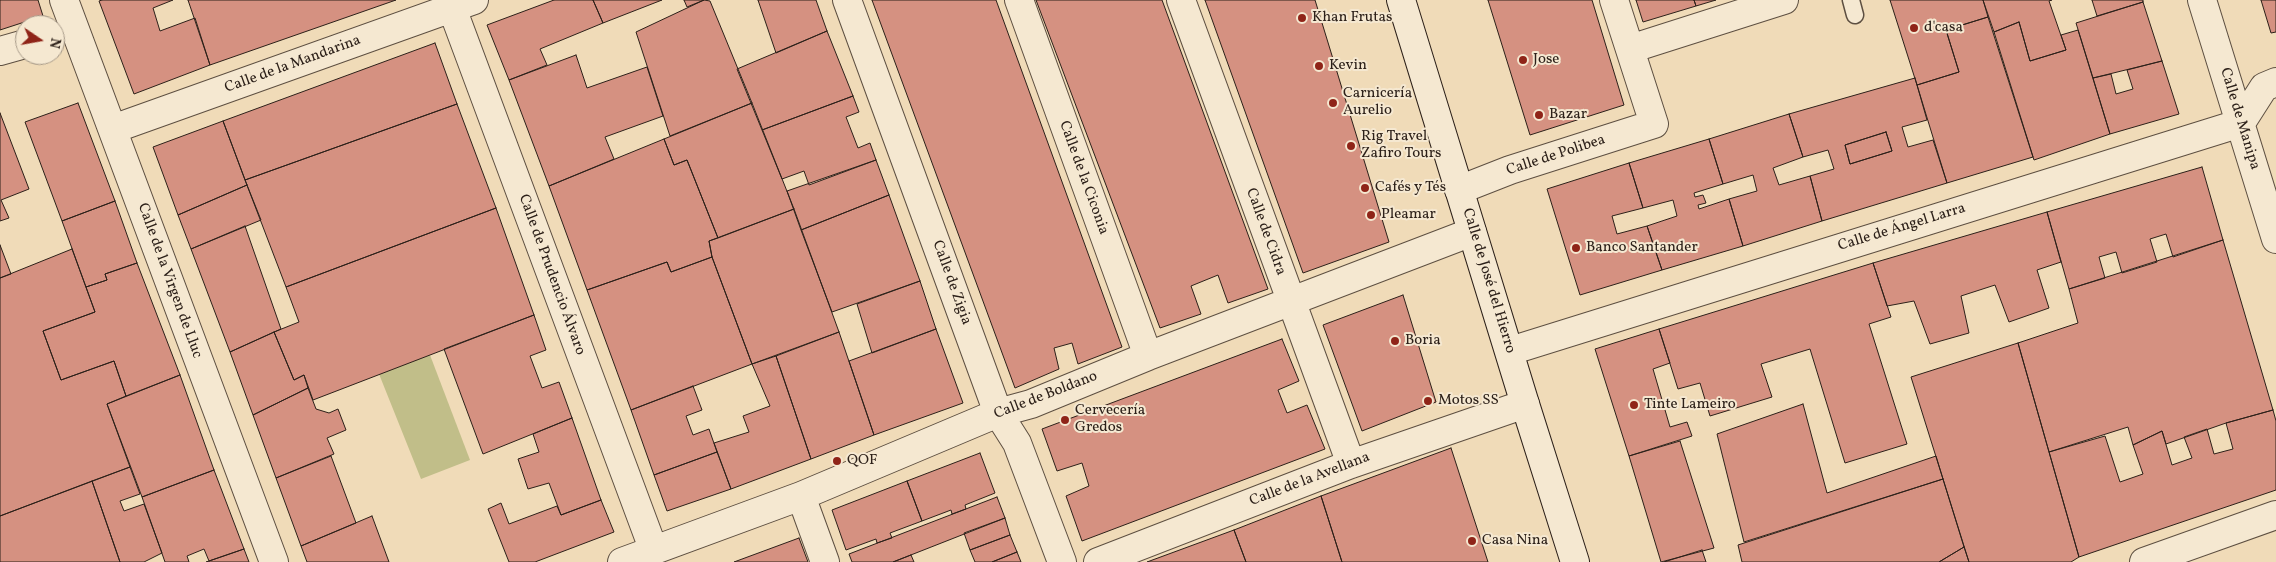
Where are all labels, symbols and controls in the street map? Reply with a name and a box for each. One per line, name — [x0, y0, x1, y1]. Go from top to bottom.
place label: Khan Frutas — [1312, 9, 1392, 27]
marker: Khan Frutas — [1296, 12, 1308, 24]
north arrow — [15, 15, 65, 65]
place label: d'casa — [1924, 19, 1963, 37]
marker: d'casa — [1908, 22, 1920, 34]
street label: Calle de la Mandarina — [223, 32, 363, 98]
text: N — [44, 36, 65, 50]
place label: Jose — [1533, 51, 1559, 69]
marker: Jose — [1517, 54, 1529, 66]
place label: Kevin — [1329, 57, 1367, 75]
marker: Kevin — [1313, 60, 1325, 72]
street label: Calle de Manipa — [2215, 66, 2263, 172]
place label: Carnicería Aurelio — [1343, 85, 1412, 120]
marker: Carnicería Aurelio — [1327, 97, 1339, 109]
place label: Bazar — [1549, 106, 1587, 124]
marker: Bazar — [1533, 109, 1545, 121]
street label: Calle de la Ciconia — [1054, 119, 1112, 237]
place label: Rig Travel Zafiro Tours — [1361, 128, 1441, 163]
street label: Calle de Polibea — [1504, 132, 1608, 180]
marker: Rig Travel Zafiro Tours — [1345, 140, 1357, 152]
place label: Cafés y Tés — [1375, 179, 1446, 197]
marker: Cafés y Tés — [1359, 182, 1371, 194]
street label: Calle de Cidra — [1241, 186, 1289, 278]
street label: Calle de Prudencio Álvaro — [514, 192, 588, 358]
street label: Calle de Ángel Larra — [1836, 200, 1968, 256]
street label: Calle de la Virgen de Lluc — [133, 201, 205, 361]
place label: Pleamar — [1381, 206, 1436, 224]
street label: Calle de José del Hierro — [1457, 206, 1519, 356]
marker: Pleamar — [1365, 209, 1377, 221]
street label: Calle de Zigia — [927, 238, 975, 328]
place label: Banco Santander — [1586, 239, 1698, 257]
marker: Banco Santander — [1570, 242, 1582, 254]
place label: Boria — [1405, 332, 1441, 350]
marker: Boria — [1389, 335, 1401, 347]
street label: Calle de Boldano — [992, 368, 1100, 424]
place label: Motos SS — [1438, 392, 1499, 410]
marker: Motos SS — [1422, 395, 1434, 407]
place label: Tinte Lameiro — [1644, 396, 1736, 414]
marker: Tinte Lameiro — [1628, 399, 1640, 411]
place label: Cervecería Gredos — [1075, 402, 1145, 437]
marker: Cervecería Gredos — [1059, 414, 1071, 426]
street label: Calle de la Avellana — [1247, 449, 1373, 511]
place label: QOF — [847, 452, 877, 470]
marker: QOF — [831, 455, 843, 467]
place label: Casa Nina — [1482, 532, 1548, 550]
marker: Casa Nina — [1466, 535, 1478, 547]

